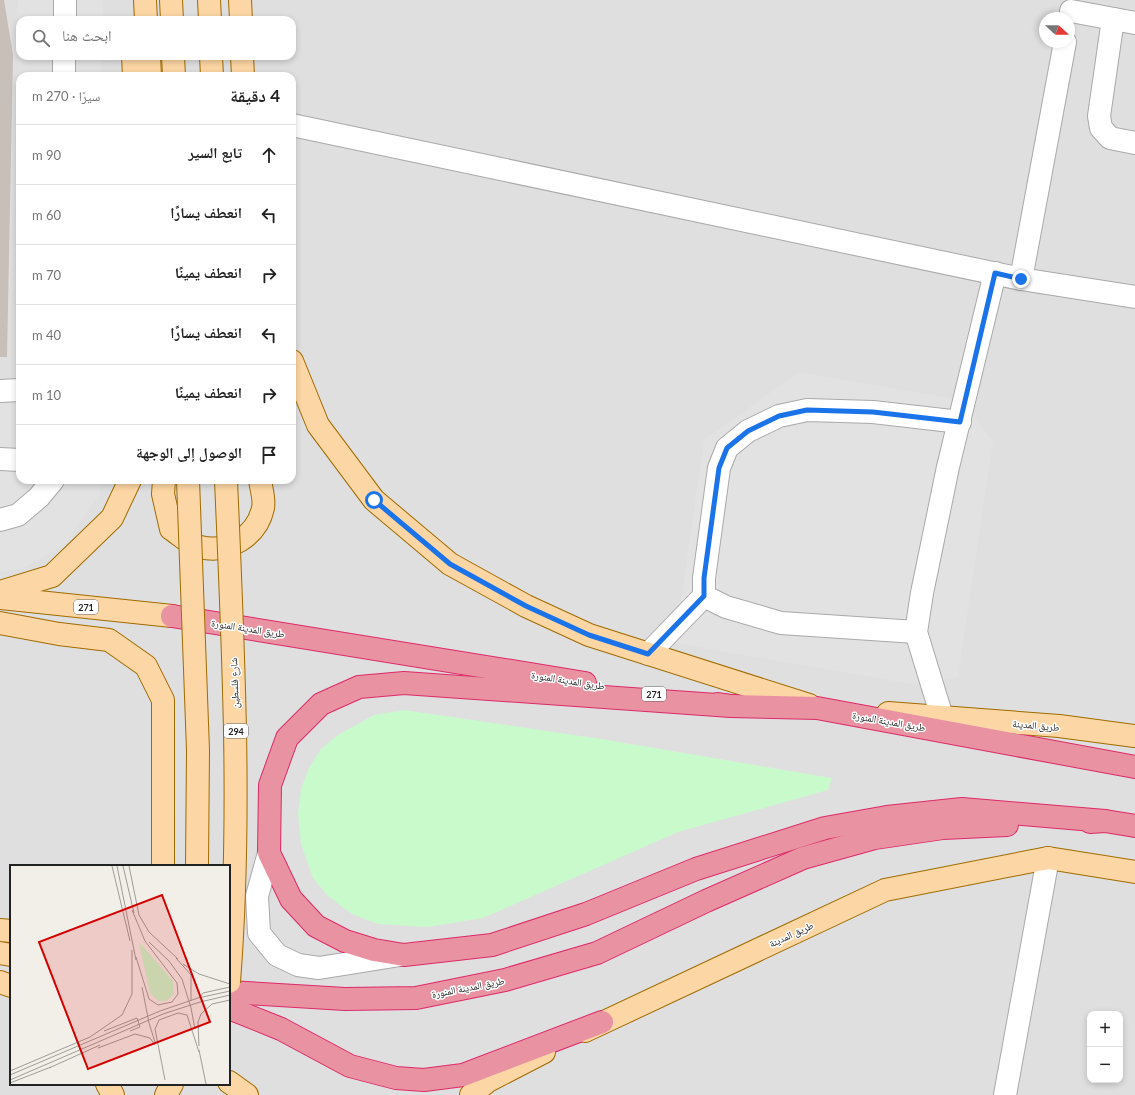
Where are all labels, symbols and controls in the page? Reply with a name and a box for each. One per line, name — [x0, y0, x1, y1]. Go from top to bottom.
north arrow — [1039, 12, 1075, 48]
search box — [16, 16, 296, 60]
text: ابحث هنا — [62, 26, 112, 44]
icon: search — [30, 27, 52, 49]
text: 4 دقيقة — [230, 85, 280, 106]
text: سيرًا · 270 m — [32, 88, 100, 104]
text: تابع السير — [188, 143, 242, 161]
icon: ahead — [258, 144, 280, 166]
text: 90 m — [32, 147, 61, 163]
text: انعطف يسارًا — [170, 203, 242, 221]
icon: left — [258, 204, 280, 226]
text: 60 m — [32, 207, 61, 223]
text: انعطف يمينًا — [175, 263, 242, 281]
icon: right — [258, 264, 280, 286]
text: 70 m — [32, 267, 61, 283]
route end — [1012, 270, 1030, 288]
text: انعطف يسارًا — [170, 323, 242, 341]
icon: left — [258, 324, 280, 346]
text: 40 m — [32, 327, 61, 343]
text: انعطف يمينًا — [175, 383, 242, 401]
icon: right — [258, 384, 280, 406]
text: 10 m — [32, 387, 61, 403]
text: الوصول إلى الوجهة — [136, 443, 242, 461]
icon: arrive — [258, 444, 280, 466]
route start — [365, 491, 383, 509]
road number: 271 — [74, 600, 98, 614]
street label: طريق المدينة المنورة — [210, 616, 286, 641]
street label: شارع فلسطين — [227, 657, 242, 708]
street label: طريق المدينة المنورة — [530, 668, 606, 693]
road number: 271 — [642, 687, 666, 701]
street label: طريق المدينة المنورة — [851, 709, 927, 734]
street label: طريق المدينة — [1012, 717, 1060, 734]
road number: 294 — [224, 724, 248, 738]
inset map — [10, 865, 230, 1085]
street label: طريق المدينة — [767, 918, 816, 950]
street label: طريق المدينة المنورة — [431, 974, 506, 1001]
map controls — [1087, 1011, 1123, 1083]
button: + — [1087, 1011, 1123, 1047]
button: − — [1087, 1047, 1123, 1083]

